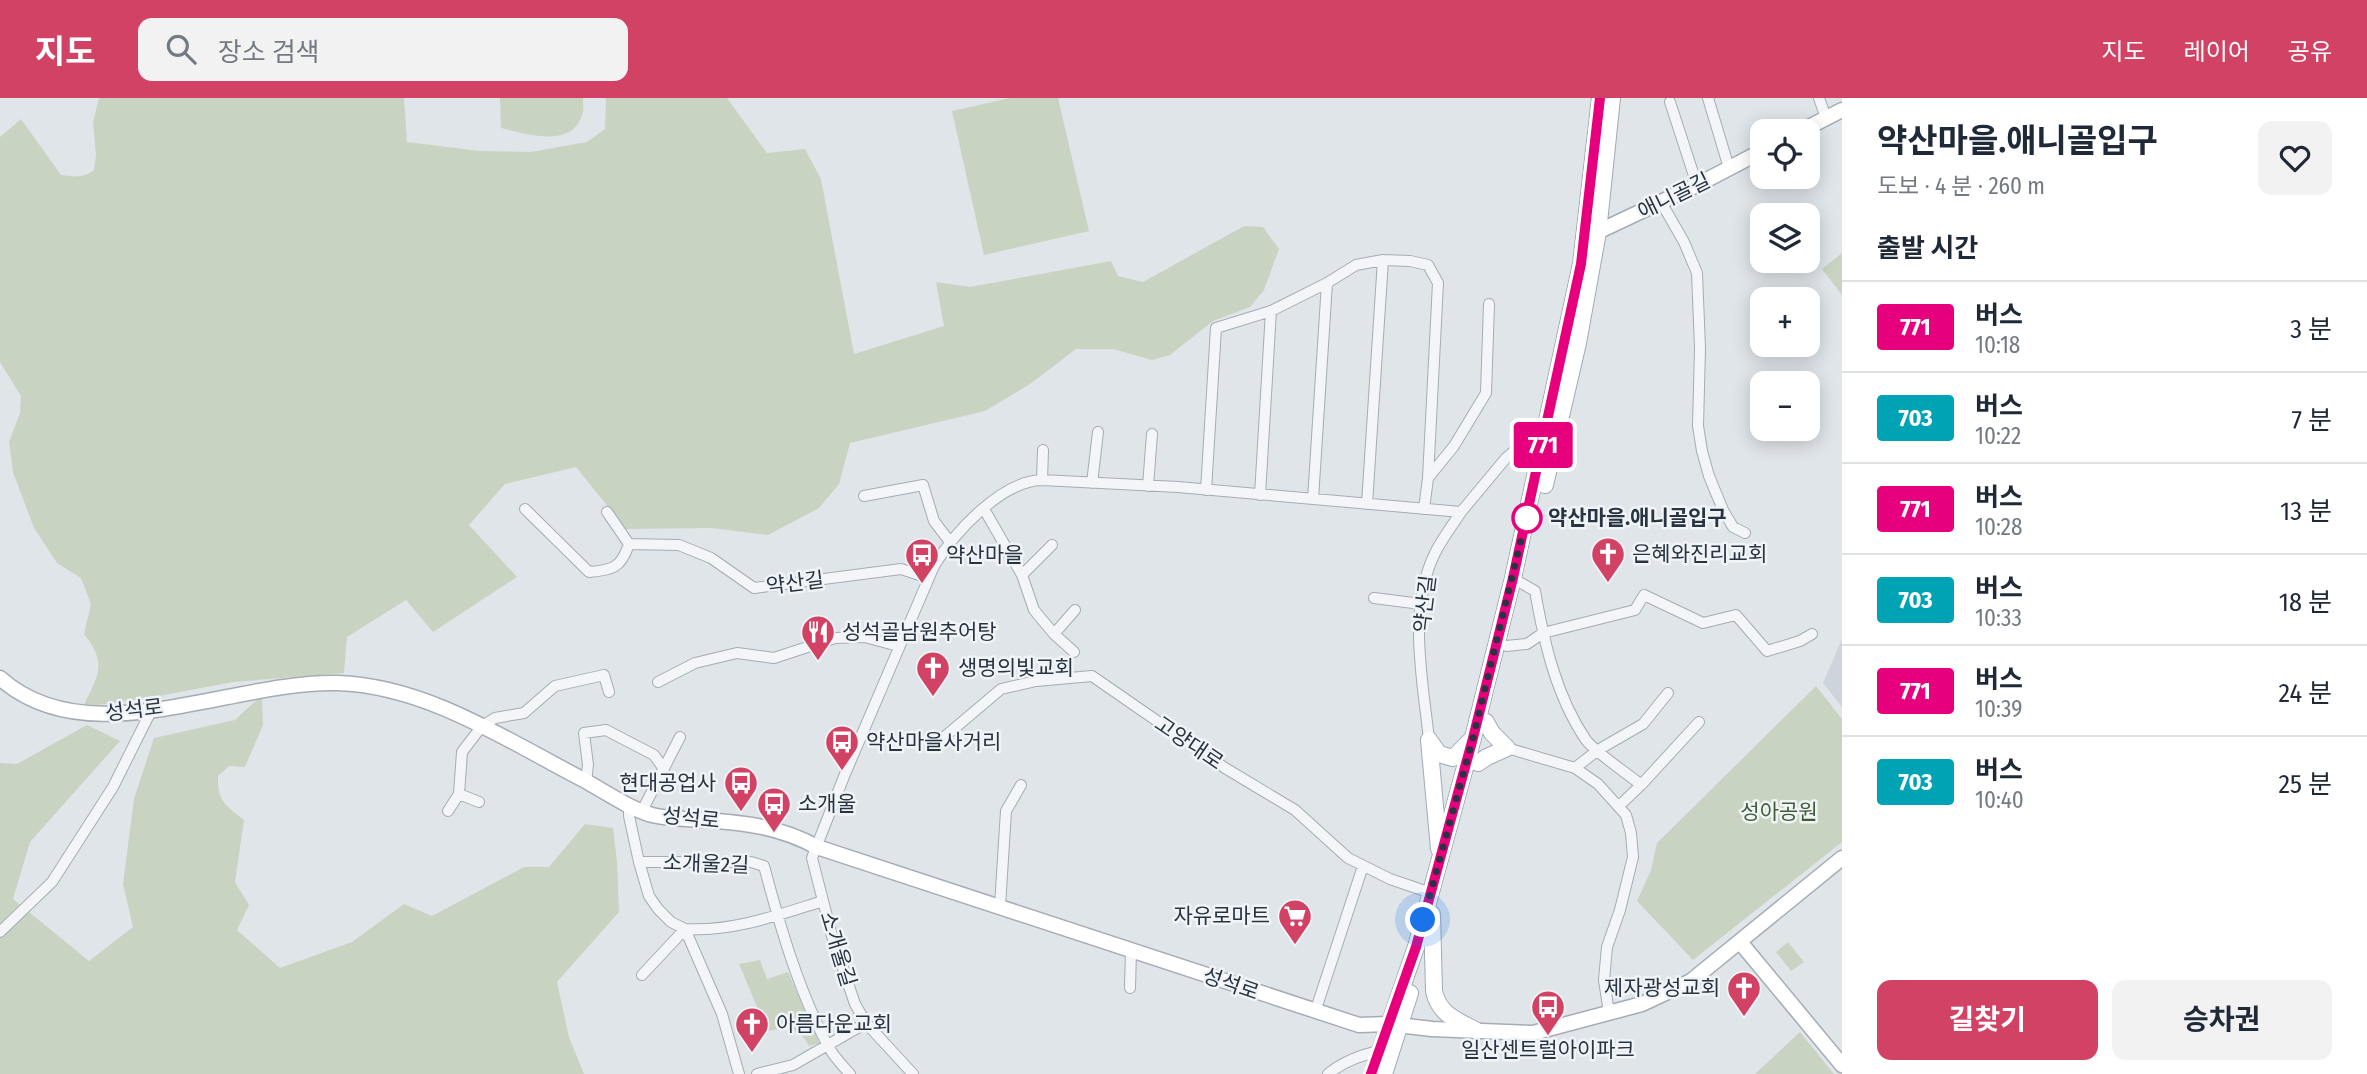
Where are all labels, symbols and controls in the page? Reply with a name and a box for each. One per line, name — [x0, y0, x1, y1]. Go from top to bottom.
search box — [138, 18, 628, 81]
icon: search — [162, 30, 200, 68]
text: 지도 — [35, 32, 96, 72]
text: 장소 검색 — [218, 37, 320, 68]
text: 지도 — [2101, 38, 2146, 66]
text: 레이어 — [2184, 38, 2250, 66]
text: 공유 — [2288, 38, 2332, 66]
map controls — [1750, 119, 1820, 441]
button: locate — [1750, 119, 1820, 189]
text: 약산마을.애니골입구 — [1877, 121, 2158, 161]
button: heart — [2258, 121, 2332, 195]
street label: 애니골길 — [1634, 167, 1714, 225]
text: 도보 · 4 분 · 260 m — [1877, 172, 2045, 200]
button: layers — [1750, 203, 1820, 273]
text: 출발 시간 — [1877, 233, 1978, 264]
button: + — [1750, 287, 1820, 357]
text: 버스 — [1975, 300, 2023, 331]
text: 771 — [1900, 313, 1931, 341]
text: 3 분 — [2290, 314, 2332, 345]
text: 10:18 — [1975, 331, 2020, 359]
button: − — [1750, 371, 1820, 441]
text: 버스 — [1975, 391, 2023, 422]
text: 703 — [1898, 404, 1933, 432]
text: 7 분 — [2291, 405, 2332, 436]
line badge: 771 — [1503, 422, 1583, 468]
text: 10:22 — [1975, 422, 2021, 450]
text: 771 — [1528, 431, 1558, 459]
text: 버스 — [1975, 482, 2023, 513]
text: 771 — [1900, 495, 1931, 523]
text: 13 분 — [2280, 496, 2332, 527]
marker: 약산마을.애니골입구 — [1512, 503, 1542, 533]
place label: 약산마을.애니골입구 — [1548, 505, 1727, 531]
text: 10:28 — [1975, 513, 2022, 541]
church icon: 은혜와진리교회 — [1589, 535, 1627, 584]
bus stop icon: 약산마을 — [903, 536, 941, 585]
place label: 은혜와진리교회 — [1632, 541, 1767, 567]
place label: 약산마을 — [946, 542, 1023, 568]
street label: 약산길 — [765, 567, 825, 599]
text: 버스 — [1975, 573, 2023, 604]
street label: 약산길 — [1409, 574, 1441, 634]
text: 703 — [1898, 586, 1933, 614]
text: 18 분 — [2279, 587, 2332, 618]
text: 10:33 — [1975, 604, 2022, 632]
restaurant icon: 성석골남원추어탕 — [799, 613, 837, 662]
place label: 성석골남원추어탕 — [842, 619, 997, 645]
church icon: 생명의빛교회 — [914, 649, 952, 698]
place label: 생명의빛교회 — [958, 655, 1074, 681]
text: 버스 — [1975, 664, 2023, 695]
text: 771 — [1900, 677, 1931, 705]
text: 24 분 — [2278, 678, 2332, 709]
street label: 성석로 — [104, 694, 164, 726]
text: 10:39 — [1975, 695, 2022, 723]
street label: 고양대로 — [1150, 711, 1228, 775]
bus stop icon: 약산마을사거리 — [823, 723, 861, 772]
place label: 약산마을사거리 — [866, 729, 1001, 755]
text: 버스 — [1975, 755, 2023, 786]
bus stop icon: 현대공업사 — [722, 764, 760, 813]
text: 703 — [1898, 768, 1933, 796]
text: 25 분 — [2279, 769, 2332, 800]
place label: 현대공업사 — [619, 770, 716, 796]
bus stop icon: 소개울 — [755, 785, 793, 834]
text: 10:40 — [1975, 786, 2024, 814]
place label: 소개울 — [798, 791, 856, 817]
park label: 성아공원 — [1740, 799, 1818, 825]
street label: 성석로 — [661, 802, 721, 834]
street label: 소개울2길 — [662, 849, 750, 879]
supermarket icon: 자유로마트 — [1276, 897, 1314, 946]
your location — [1405, 902, 1440, 937]
place label: 자유로마트 — [1173, 903, 1270, 929]
street label: 소개울길 — [814, 908, 862, 990]
street label: 성석로 — [1199, 962, 1263, 1006]
church icon: 제자광성교회 — [1725, 969, 1763, 1018]
place label: 제자광성교회 — [1604, 975, 1720, 1001]
button: 길찾기 — [1877, 980, 2098, 1060]
button: 승차권 — [2112, 980, 2332, 1060]
bus stop icon: 일산센트럴아이파크 — [1529, 988, 1567, 1037]
church icon: 아름다운교회 — [733, 1005, 771, 1054]
place label: 아름다운교회 — [776, 1011, 892, 1037]
place label: 일산센트럴아이파크 — [1461, 1037, 1635, 1063]

